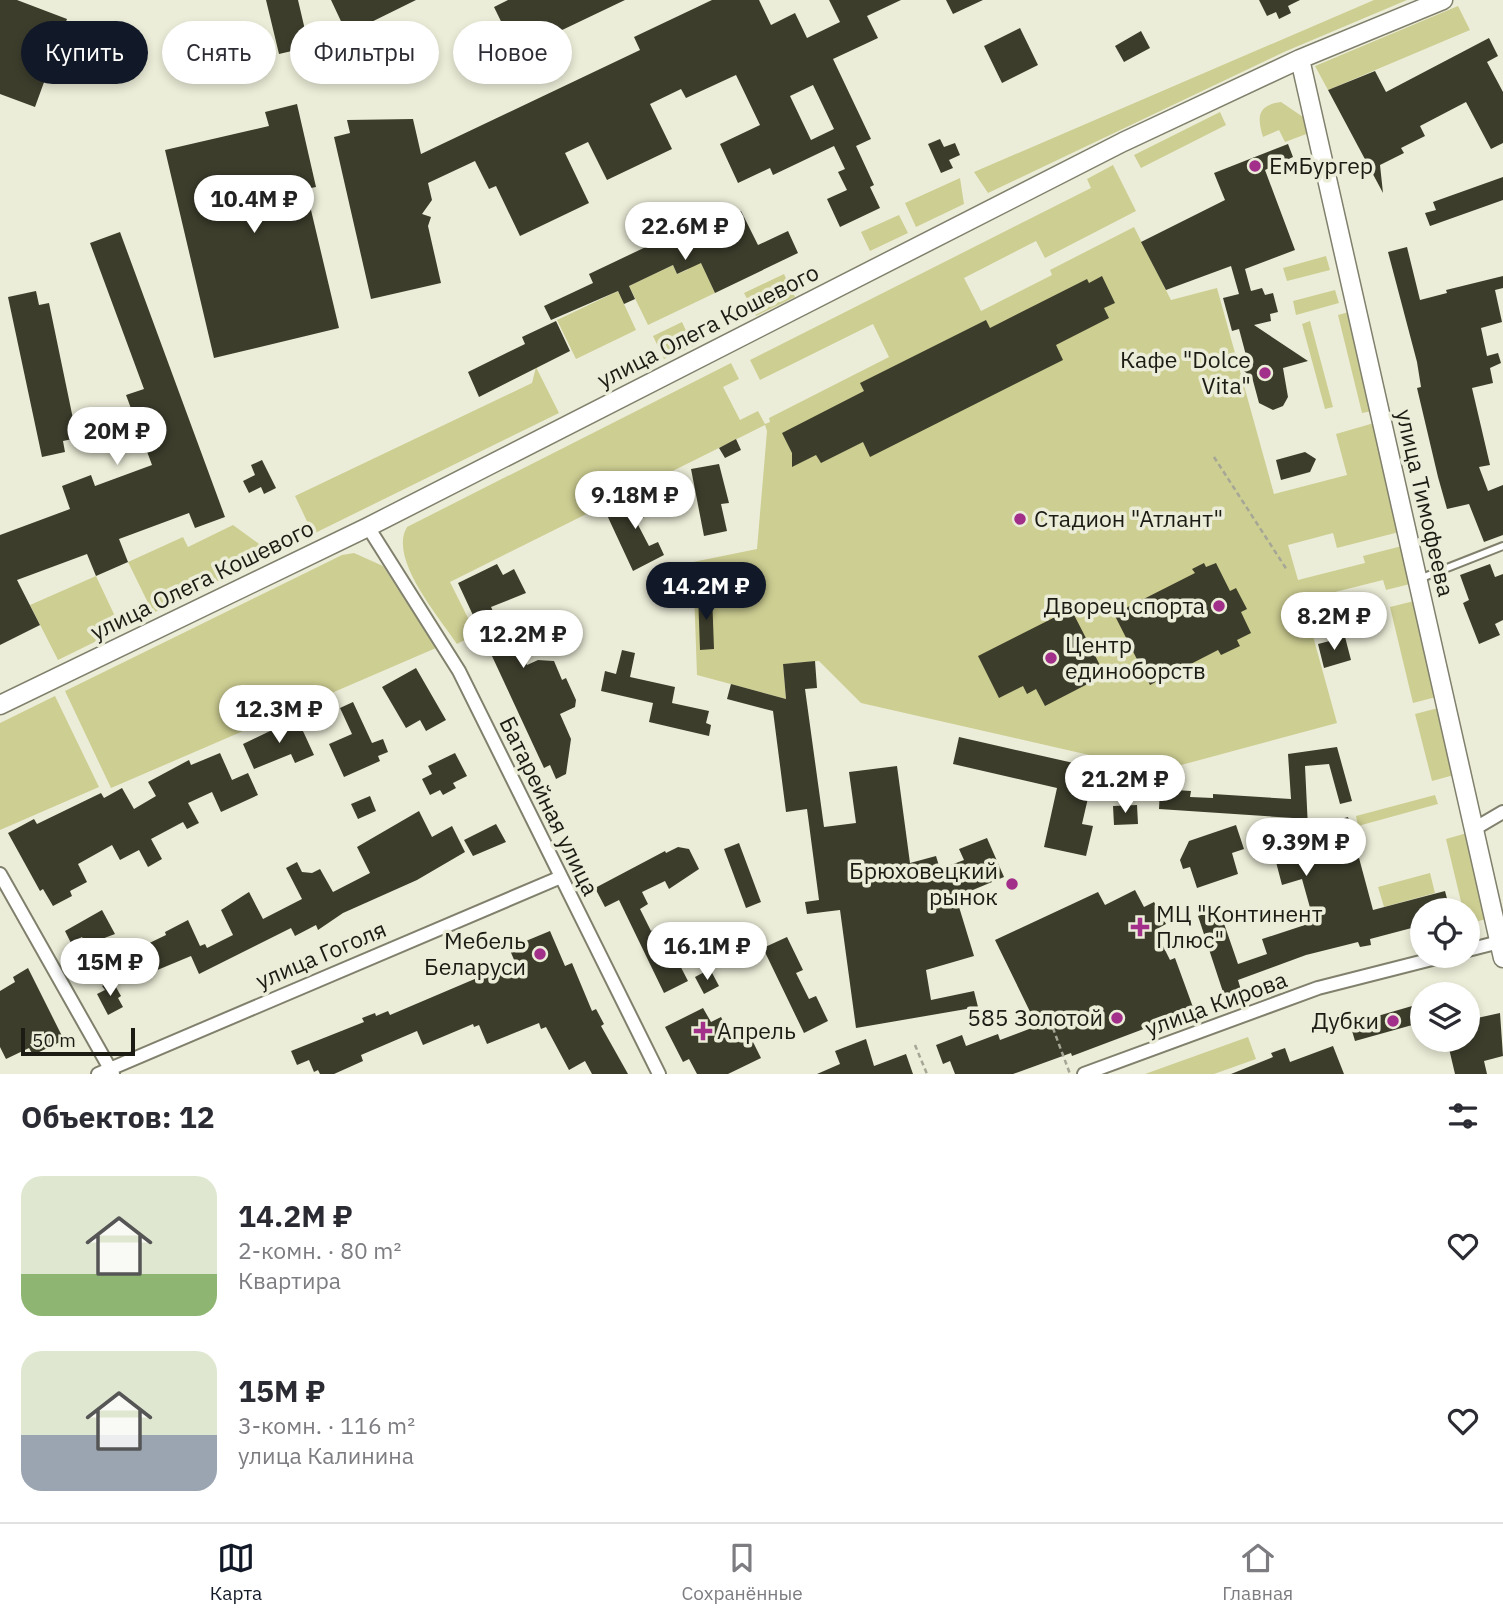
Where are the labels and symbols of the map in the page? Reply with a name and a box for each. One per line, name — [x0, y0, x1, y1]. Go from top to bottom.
place label: ЕмБургер — [1269, 150, 1373, 180]
marker: ЕмБургер — [1247, 158, 1263, 174]
pin: 10.4M ₽ — [189, 176, 319, 235]
pin: 22.6M ₽ — [620, 202, 750, 262]
street label: улица Олега Кошевого — [592, 256, 823, 394]
place label: Кафе "Dolce Vita" — [1120, 344, 1251, 400]
marker: Кафе "Dolce Vita" — [1257, 365, 1273, 381]
street label: улица Тимофеева — [1390, 406, 1462, 599]
pin: 20M ₽ — [68, 407, 166, 467]
pin: 9.18M ₽ — [570, 472, 700, 531]
place label: Стадион "Атлант" — [1034, 503, 1223, 533]
marker: Стадион "Атлант" — [1012, 511, 1028, 527]
street label: улица Олега Кошевого — [85, 512, 318, 646]
pin: 14.2M ₽ — [641, 562, 771, 622]
place label: Дворец спорта — [1044, 590, 1205, 620]
pin: 8.2M ₽ — [1277, 592, 1391, 652]
marker: Дворец спорта — [1211, 598, 1227, 614]
pin: 12.2M ₽ — [458, 610, 588, 670]
place label: Центр единоборств — [1065, 629, 1206, 685]
marker: Центр единоборств — [1043, 650, 1059, 666]
pin: 12.3M ₽ — [214, 686, 344, 745]
street label: Батарейная улица — [493, 711, 606, 900]
pin: 21.2M ₽ — [1060, 756, 1190, 815]
pin: 9.39M ₽ — [1241, 818, 1371, 878]
place label: Брюховецкий рынок — [849, 855, 998, 911]
marker: Брюховецкий рынок — [1004, 876, 1020, 892]
place label: МЦ "Континент Плюс" — [1156, 898, 1323, 954]
street label: улица Гоголя — [251, 913, 390, 995]
marker: МЦ "Континент Плюс" — [1130, 917, 1150, 937]
pin: 16.1M ₽ — [642, 922, 772, 982]
place label: Мебель Беларуси — [424, 925, 526, 981]
pin: 15M ₽ — [61, 939, 159, 998]
marker: Мебель Беларуси — [532, 946, 548, 962]
street label: улица Кирова — [1141, 964, 1291, 1043]
place label: 585 Золотой — [967, 1002, 1103, 1032]
place label: Дубки — [1312, 1005, 1379, 1035]
marker: 585 Золотой — [1109, 1010, 1125, 1026]
marker: Дубки — [1385, 1013, 1401, 1029]
place label: Апрель — [717, 1015, 796, 1045]
marker: Апрель — [695, 1023, 711, 1039]
scale bar — [21, 1025, 135, 1057]

